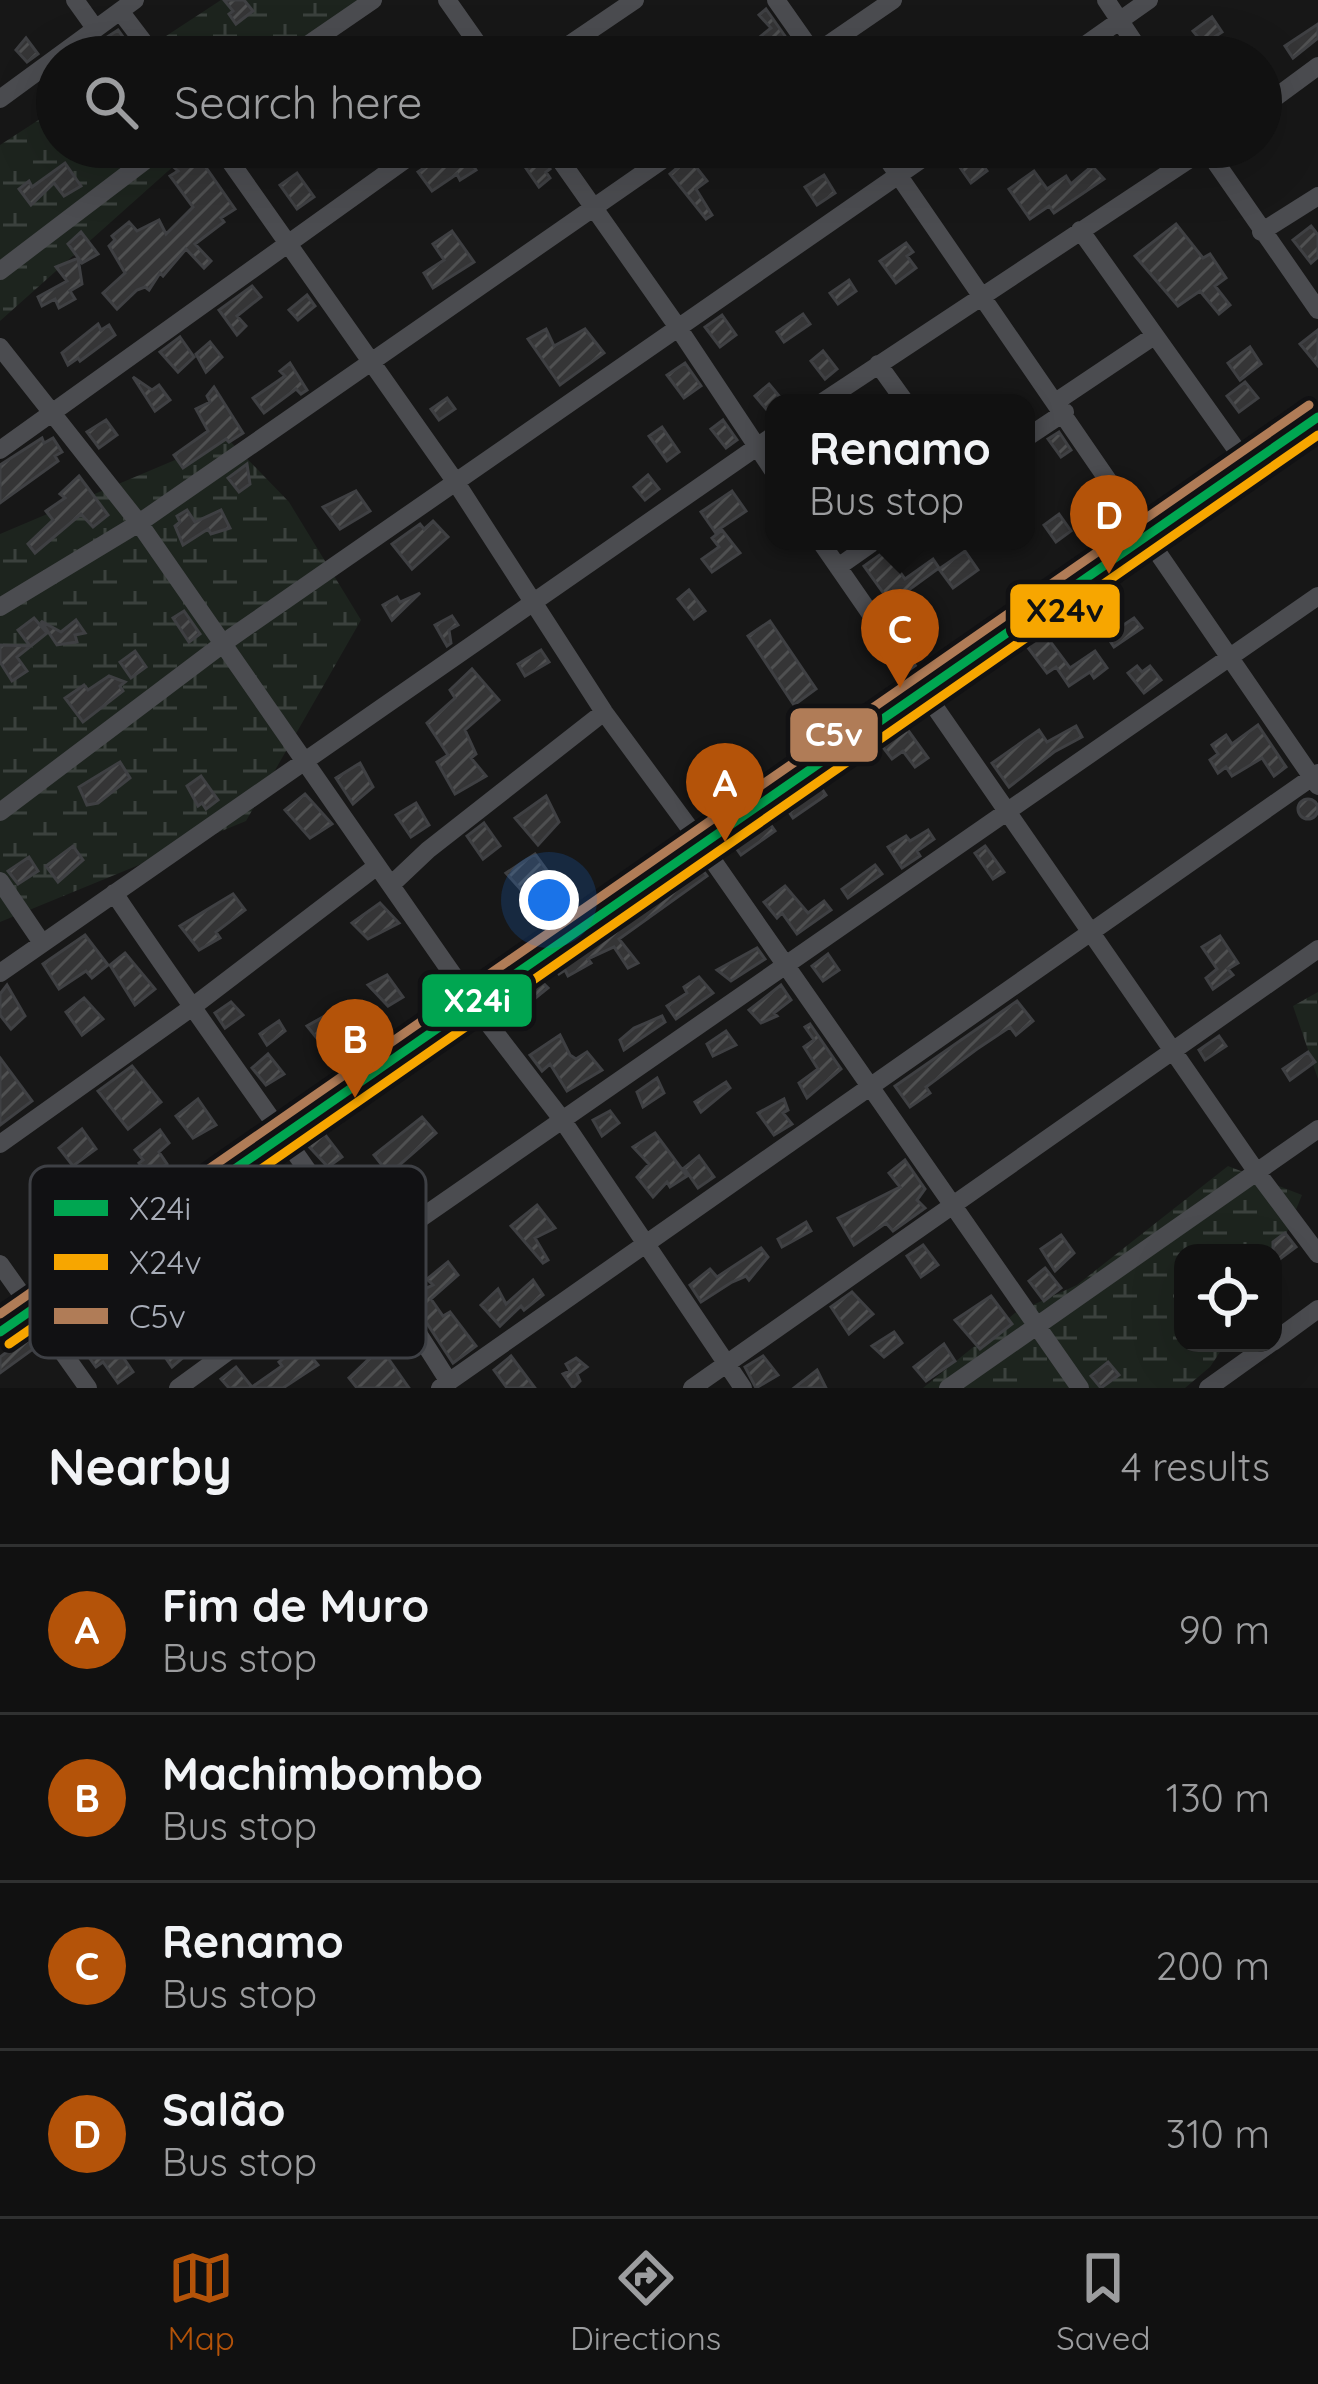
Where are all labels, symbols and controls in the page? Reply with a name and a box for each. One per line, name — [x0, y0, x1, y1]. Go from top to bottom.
search box — [36, 36, 1282, 168]
icon: search — [78, 69, 144, 135]
text: Search here — [174, 74, 422, 130]
popup — [765, 394, 1035, 550]
text: Renamo — [809, 420, 991, 476]
pin: D — [1070, 475, 1148, 574]
text: Bus stop — [809, 476, 964, 525]
line badge: X24v — [1008, 582, 1122, 640]
pin: C — [861, 589, 939, 688]
text: X24v — [1026, 589, 1104, 630]
line badge: C5v — [788, 706, 880, 764]
text: C5v — [805, 713, 863, 754]
pin: A — [686, 743, 764, 842]
your location — [519, 870, 579, 930]
line badge: X24i — [420, 972, 534, 1029]
text: X24i — [443, 979, 511, 1020]
pin: B — [316, 999, 394, 1098]
legend — [30, 1166, 426, 1358]
text: X24i — [129, 1187, 191, 1228]
text: X24v — [129, 1241, 202, 1282]
map controls — [1174, 1244, 1282, 1352]
button: locate — [1174, 1244, 1282, 1352]
text: C5v — [129, 1295, 186, 1336]
text: Nearby — [48, 1434, 232, 1498]
text: 4 results — [1121, 1442, 1270, 1491]
text: Fim de Muro — [162, 1577, 429, 1633]
text: A — [75, 1605, 99, 1654]
text: 90 m — [1179, 1605, 1270, 1654]
text: Bus stop — [162, 1633, 317, 1682]
text: Machimbombo — [162, 1745, 483, 1801]
text: B — [74, 1773, 100, 1822]
text: 130 m — [1166, 1773, 1270, 1822]
text: Bus stop — [162, 1801, 317, 1850]
text: Renamo — [162, 1913, 344, 1969]
text: C — [75, 1941, 99, 1990]
text: 200 m — [1156, 1941, 1270, 1990]
text: Bus stop — [162, 1969, 317, 2018]
text: Salão — [162, 2081, 286, 2137]
text: D — [73, 2109, 101, 2158]
text: 310 m — [1166, 2109, 1270, 2158]
text: Bus stop — [162, 2137, 317, 2186]
tab: Map — [168, 2245, 235, 2358]
tab: Directions — [570, 2245, 721, 2358]
tab: Saved — [1056, 2245, 1150, 2358]

